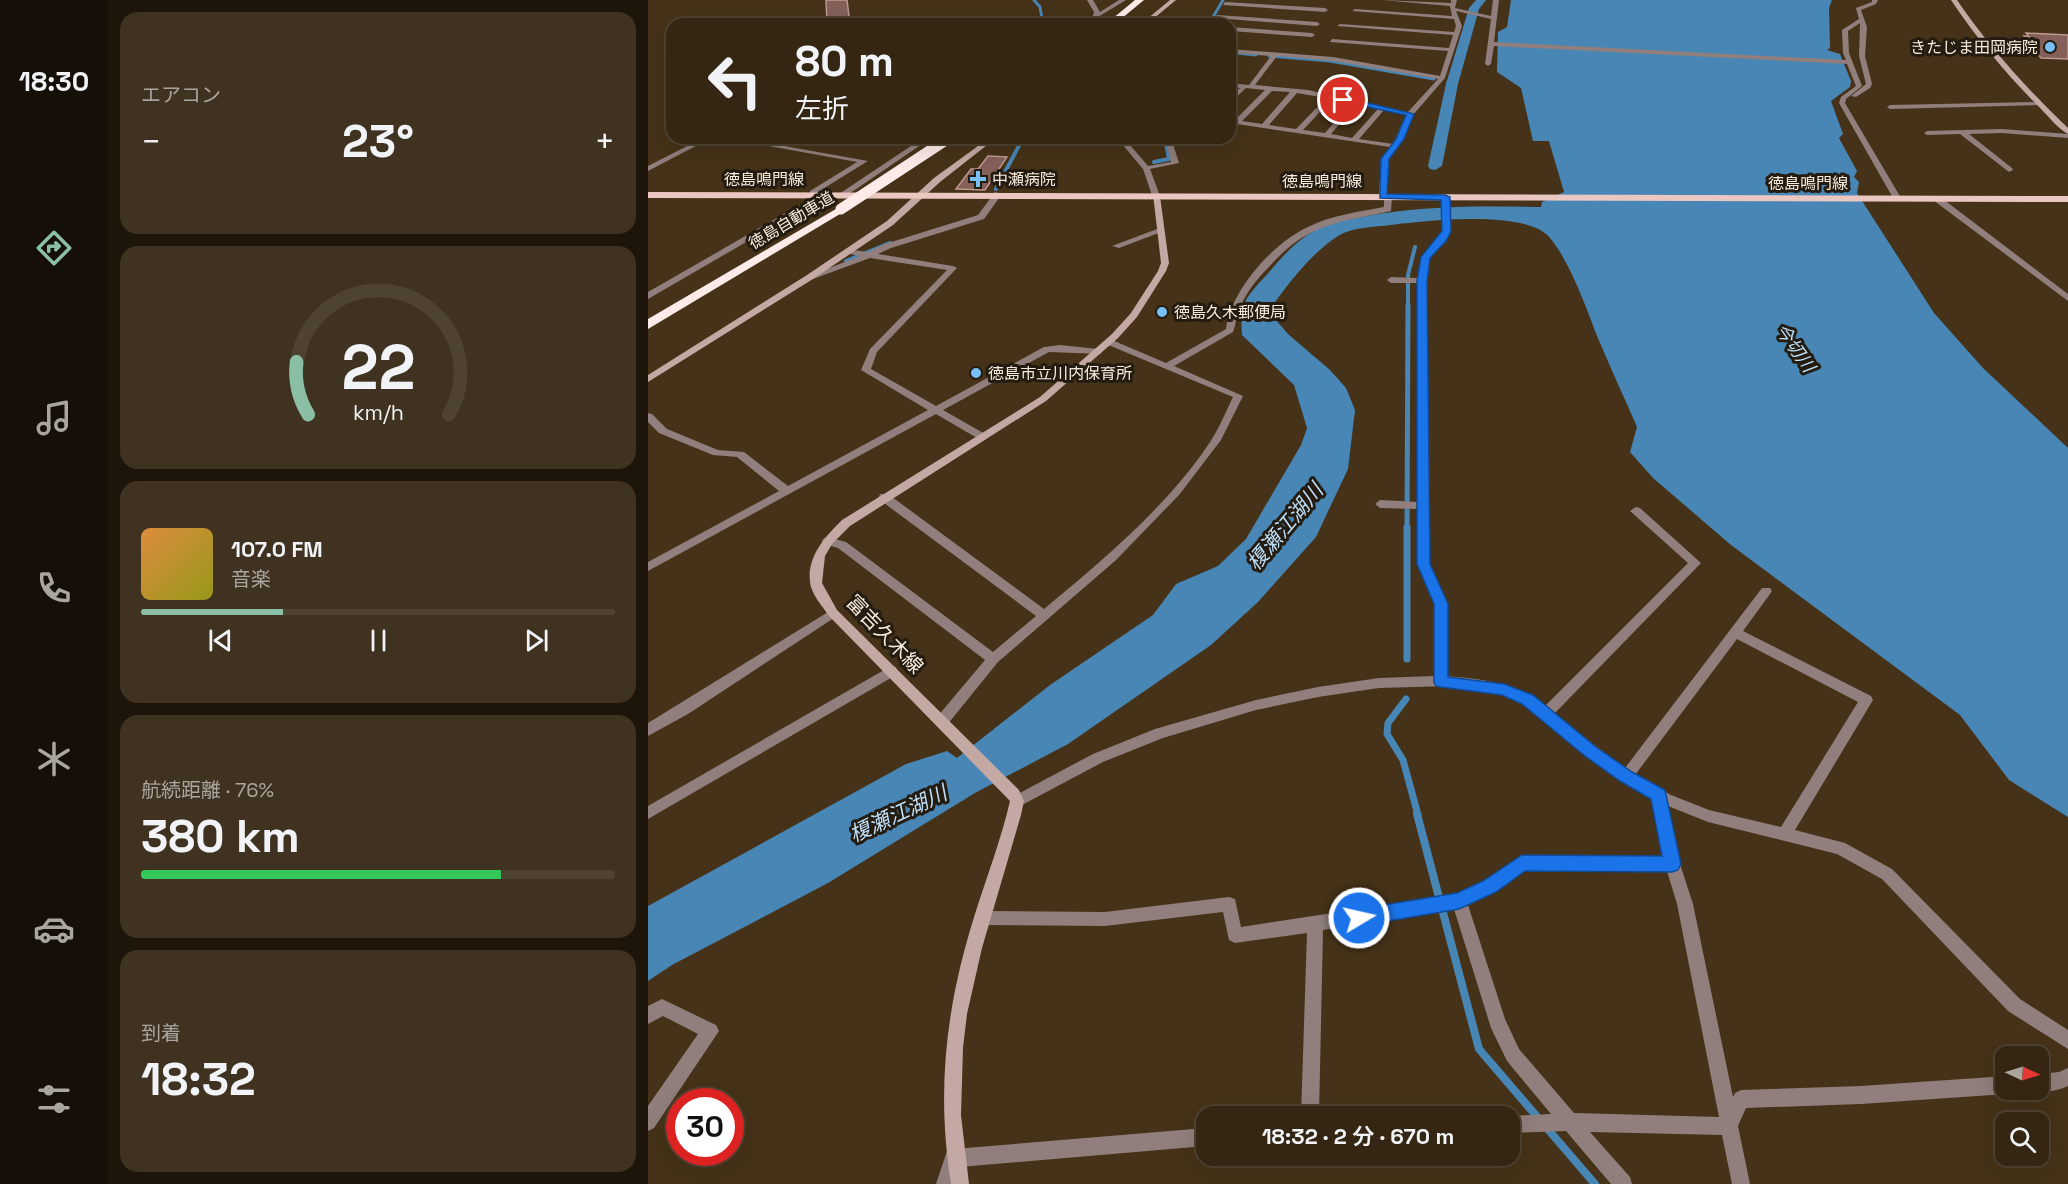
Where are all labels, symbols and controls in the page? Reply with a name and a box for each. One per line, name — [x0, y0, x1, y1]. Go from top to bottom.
text: 80 m — [795, 35, 894, 88]
place label: きたじま田岡病院 — [1910, 37, 2038, 58]
marker: きたじま田岡病院 — [2043, 40, 2057, 54]
icon: left — [696, 42, 774, 120]
text: 18:30 — [19, 64, 89, 99]
pin — [1317, 74, 1368, 125]
text: エアコン — [141, 82, 221, 108]
icon: arrive — [1326, 83, 1359, 116]
text: 左折 — [795, 91, 849, 126]
text: 23° — [342, 113, 414, 170]
text: − — [141, 121, 161, 163]
text: + — [595, 121, 615, 163]
street label: 徳島鳴門線 — [724, 169, 804, 190]
place label: 中瀬病院 — [992, 169, 1056, 190]
marker: 中瀬病院 — [969, 170, 987, 188]
street label: 徳島鳴門線 — [1282, 171, 1362, 192]
street label: 徳島鳴門線 — [1768, 173, 1848, 194]
street label: 徳島自動車道 — [745, 187, 838, 254]
icon: directions — [33, 227, 75, 269]
place label: 徳島久木郵便局 — [1174, 302, 1286, 323]
marker: 徳島久木郵便局 — [1155, 305, 1169, 319]
water label: 今切川 — [1771, 319, 1821, 378]
text: 22 — [341, 328, 415, 407]
place label: 徳島市立川内保育所 — [988, 363, 1132, 384]
marker: 徳島市立川内保育所 — [969, 366, 983, 380]
icon: music — [33, 397, 75, 439]
text: km/h — [352, 399, 404, 426]
water label: 榎瀬江湖川 — [1241, 476, 1330, 576]
text: 107.0 FM — [231, 535, 323, 563]
text: 音楽 — [231, 566, 271, 592]
icon: phone — [33, 567, 75, 609]
street label: 富吉久木線 — [841, 589, 929, 679]
icon: previous — [204, 624, 237, 657]
icon: pause — [362, 624, 395, 657]
icon: next — [520, 624, 553, 657]
icon: climate — [33, 738, 75, 780]
text: 航続距離 · 76% — [141, 777, 274, 803]
water label: 榎瀬江湖川 — [845, 778, 953, 848]
text: 380 km — [141, 808, 300, 865]
position arrow — [1327, 886, 1391, 950]
icon: car — [33, 908, 75, 950]
text: 到着 — [141, 1020, 181, 1046]
north arrow — [1995, 1046, 2049, 1100]
map controls — [1995, 1046, 2049, 1166]
text: 18:32 — [141, 1051, 256, 1108]
icon: filters — [33, 1078, 75, 1120]
speed limit sign: 30 — [666, 1088, 744, 1166]
button: search — [1995, 1112, 2049, 1166]
text: 18:32 · 2 分 · 670 m — [1262, 1122, 1454, 1150]

